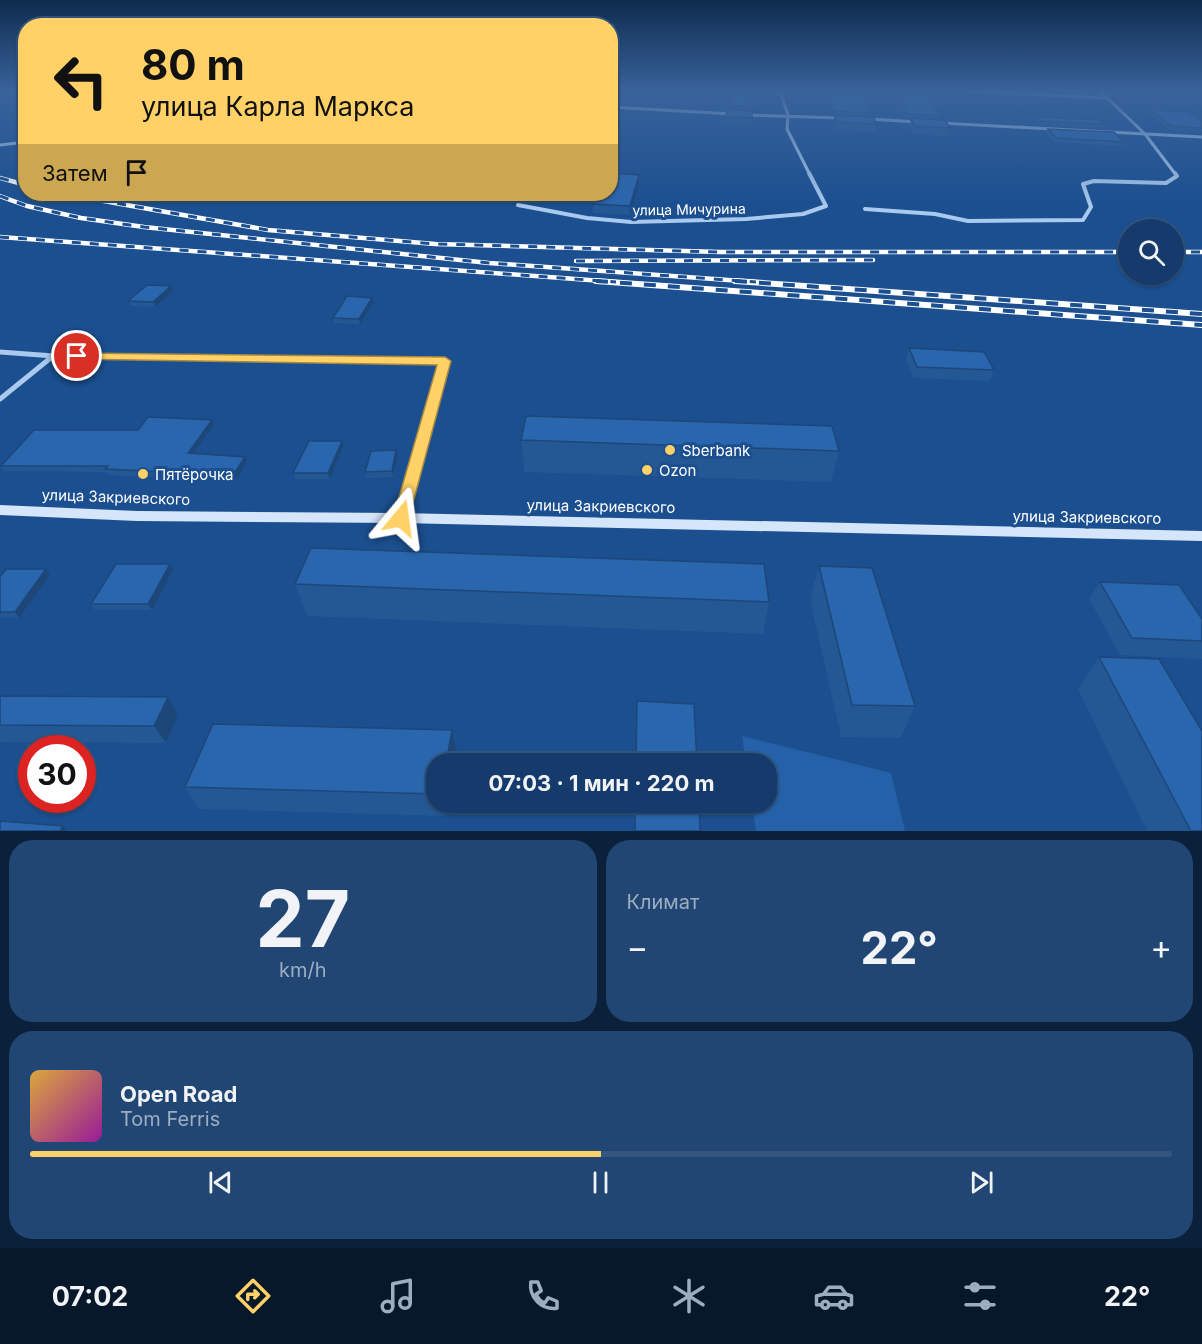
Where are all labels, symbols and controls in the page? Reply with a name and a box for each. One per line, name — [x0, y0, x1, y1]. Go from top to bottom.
text: 80 m — [141, 39, 245, 90]
icon: left — [42, 42, 120, 120]
text: улица Карла Маркса — [141, 90, 414, 123]
icon: arrive — [120, 156, 153, 189]
text: Затем — [42, 160, 108, 186]
street label: улица Мичурина — [632, 200, 746, 218]
map controls — [1118, 219, 1184, 285]
button: search — [1118, 219, 1184, 285]
pin — [51, 330, 102, 381]
icon: arrive — [60, 339, 93, 372]
place label: Sberbank — [682, 441, 751, 460]
marker: Sberbank — [663, 443, 677, 457]
place label: Ozon — [659, 461, 696, 480]
marker: Ozon — [640, 463, 654, 477]
place label: Пятёрочка — [155, 465, 234, 484]
marker: Пятёрочка — [136, 467, 150, 481]
street label: улица Закриевского — [41, 485, 191, 509]
position arrow — [369, 486, 433, 550]
street label: улица Закриевского — [527, 495, 675, 517]
street label: улица Закриевского — [1013, 506, 1161, 528]
speed limit sign: 30 — [18, 735, 96, 813]
text: 07:03 · 1 мин · 220 m — [488, 770, 715, 796]
text: 27 — [256, 871, 350, 966]
text: Климат — [627, 890, 699, 914]
text: 22° — [861, 920, 938, 975]
text: − — [627, 927, 648, 967]
text: + — [1150, 927, 1172, 967]
text: km/h — [279, 958, 327, 982]
text: Open Road — [120, 1081, 237, 1107]
text: Tom Ferris — [120, 1107, 220, 1131]
icon: previous — [204, 1166, 237, 1199]
icon: pause — [584, 1166, 617, 1199]
icon: next — [965, 1166, 998, 1199]
icon: directions — [232, 1275, 274, 1317]
icon: music — [377, 1275, 419, 1317]
icon: phone — [522, 1275, 564, 1317]
icon: climate — [668, 1275, 710, 1317]
icon: car — [813, 1275, 855, 1317]
icon: filters — [959, 1275, 1001, 1317]
text: 07:02 — [52, 1280, 128, 1313]
text: 22° — [1104, 1280, 1150, 1313]

